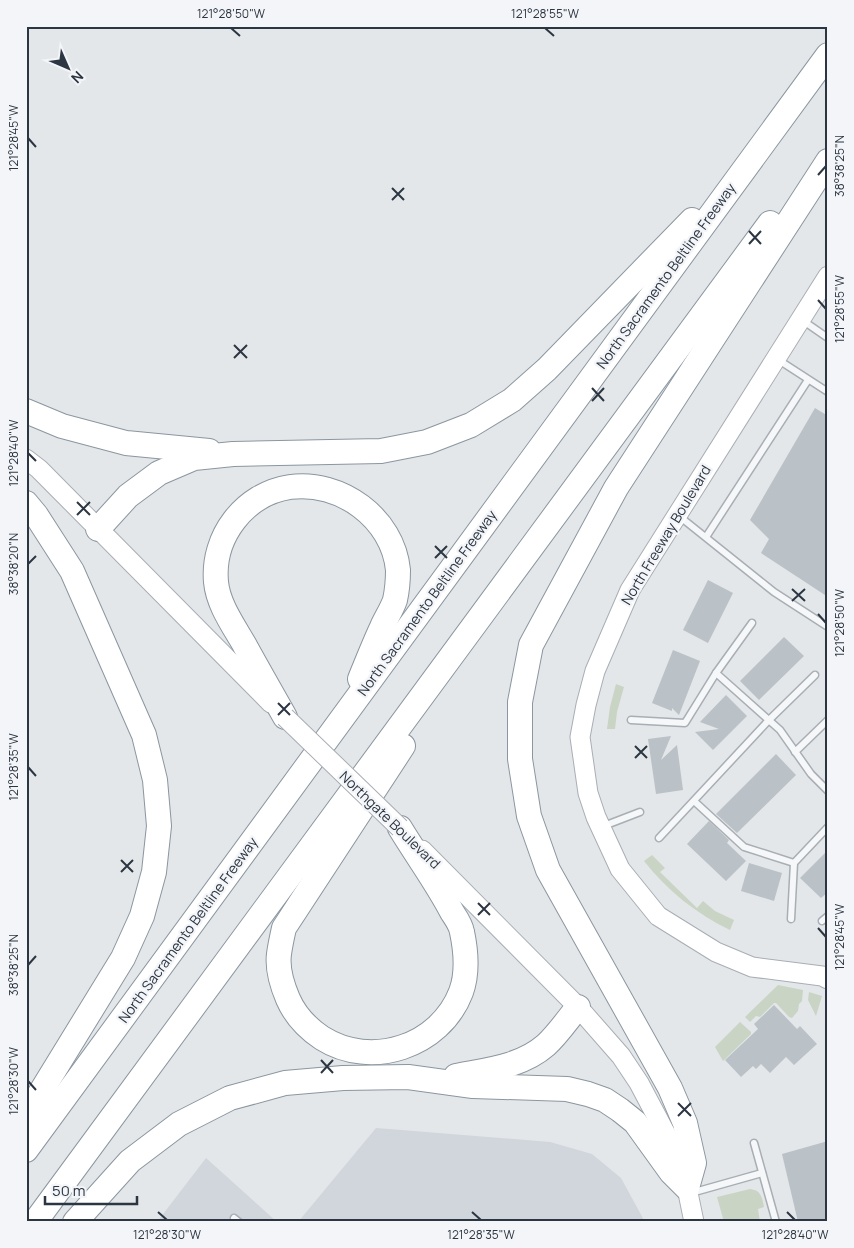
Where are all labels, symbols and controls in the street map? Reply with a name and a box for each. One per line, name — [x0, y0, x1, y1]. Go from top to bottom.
text: 121°28'50"W — [197, 5, 266, 22]
text: 121°28'55"W — [511, 5, 580, 22]
north arrow — [42, 42, 92, 92]
text: N — [67, 67, 88, 88]
text: 121°28'45"W — [5, 104, 22, 171]
text: 38°38'25"N — [831, 135, 848, 197]
street label: North Sacramento Beltline Freeway — [592, 178, 740, 372]
text: 121°28'55"W — [831, 274, 848, 343]
text: 121°28'40"W — [5, 419, 22, 486]
street label: North Freeway Boulevard — [616, 461, 715, 608]
street label: North Sacramento Beltline Freeway — [353, 505, 501, 699]
text: 38°38'20"N — [5, 533, 22, 595]
text: 121°28'50"W — [831, 588, 848, 657]
text: 121°28'35"W — [5, 732, 22, 801]
street label: Northgate Boulevard — [336, 767, 445, 873]
street label: North Sacramento Beltline Freeway — [114, 832, 262, 1026]
text: 121°28'45"W — [831, 903, 848, 970]
text: 38°38'25"N — [5, 934, 22, 996]
text: 121°28'30"W — [5, 1046, 22, 1115]
scale bar — [45, 1173, 138, 1205]
text: 50 m — [52, 1180, 86, 1201]
text: 121°28'30"W — [133, 1226, 202, 1243]
text: 121°28'35"W — [447, 1226, 516, 1243]
text: 121°28'40"W — [762, 1226, 829, 1243]

